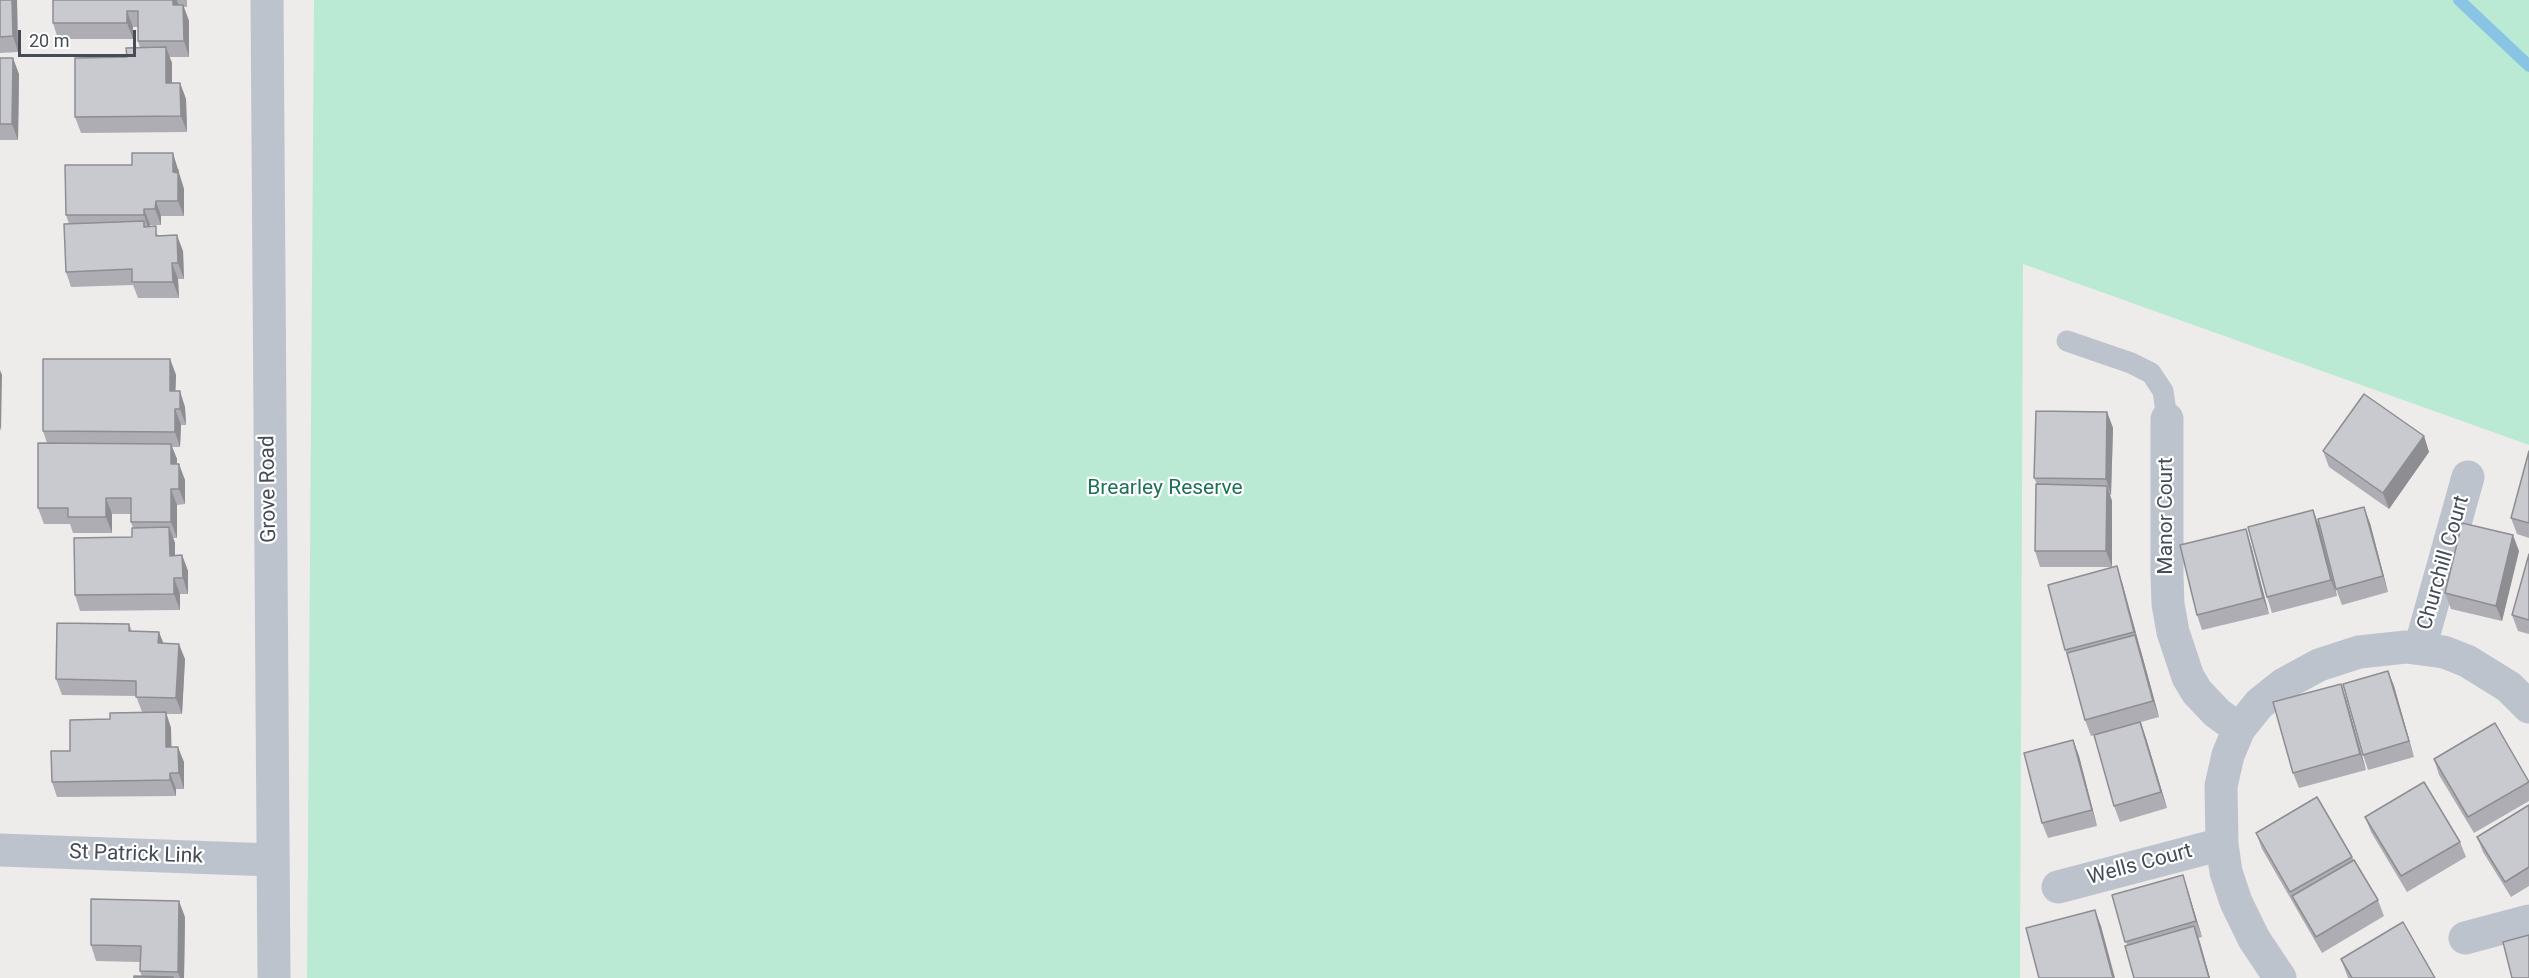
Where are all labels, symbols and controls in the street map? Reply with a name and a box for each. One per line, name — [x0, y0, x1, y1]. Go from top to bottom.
scale bar — [21, 18, 140, 56]
text: 20 m — [29, 30, 69, 51]
street label: Grove Road — [255, 435, 283, 543]
street label: Manor Court — [2154, 457, 2180, 575]
park label: Brearley Reserve — [1087, 476, 1243, 502]
street label: Churchill Court — [2413, 493, 2475, 633]
street label: Wells Court — [2085, 839, 2195, 891]
street label: St Patrick Link — [69, 840, 203, 870]

